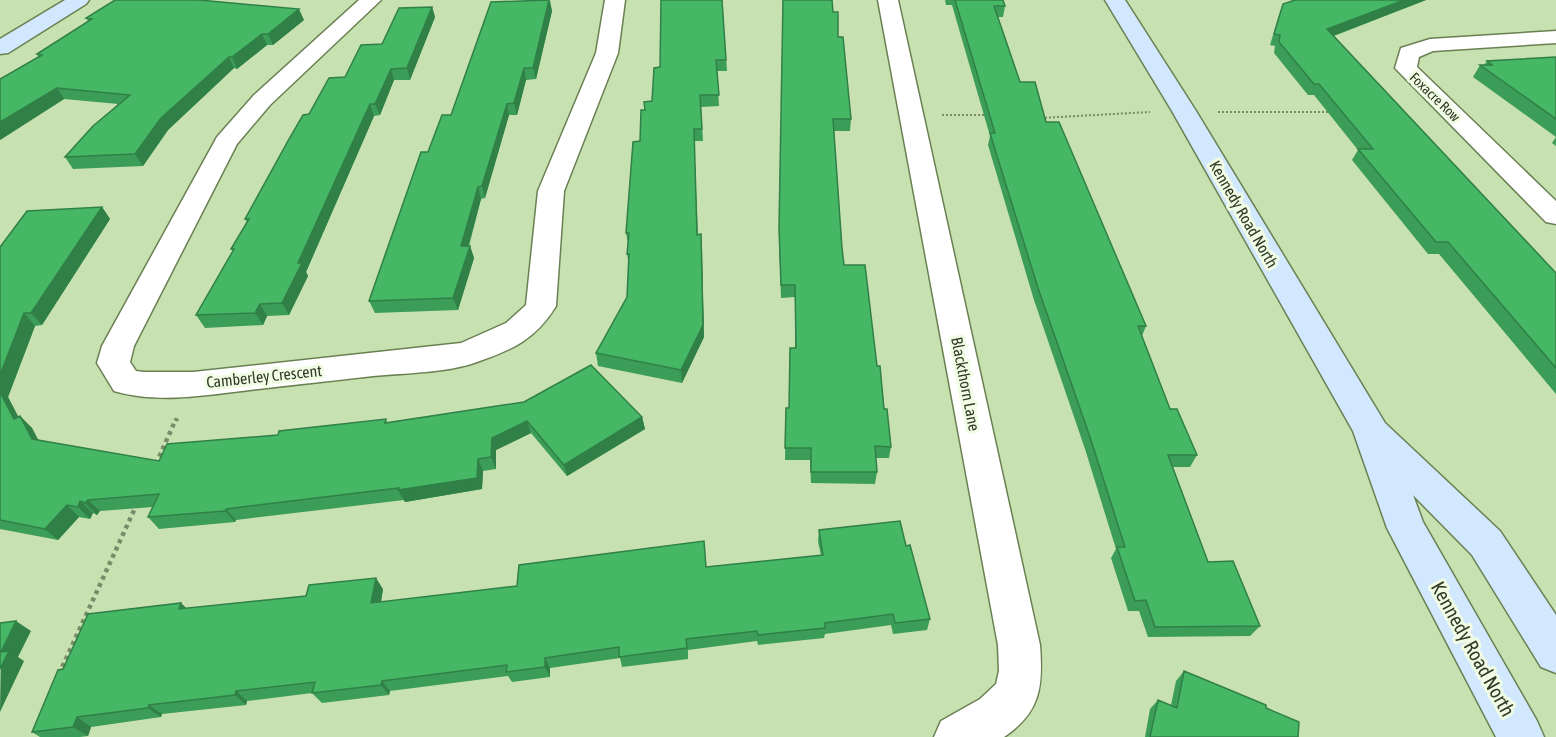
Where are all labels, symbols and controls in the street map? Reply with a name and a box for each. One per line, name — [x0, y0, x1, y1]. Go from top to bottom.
street label: Foxacre Row — [1407, 69, 1464, 125]
street label: Kennedy Road North — [1205, 157, 1282, 271]
street label: Blackthorn Lane — [948, 335, 984, 433]
street label: Camberley Crescent — [205, 361, 323, 392]
street label: Kennedy Road North — [1427, 577, 1520, 720]

